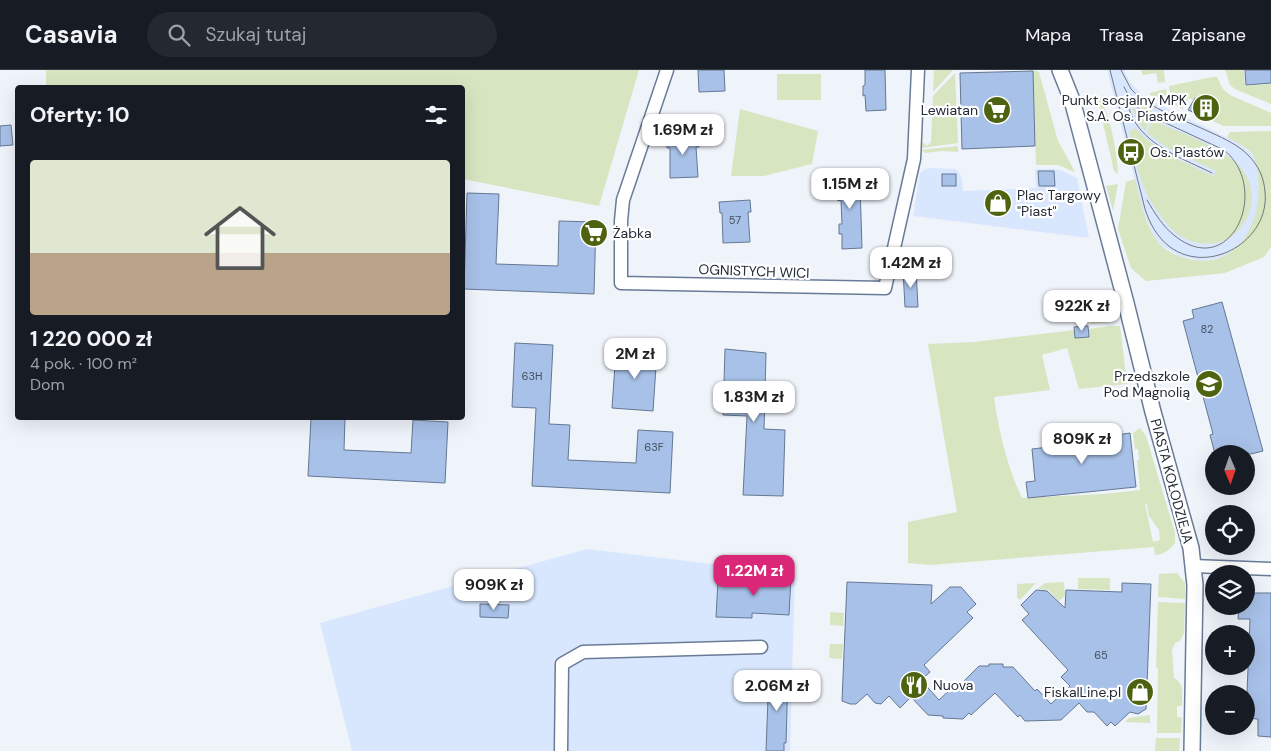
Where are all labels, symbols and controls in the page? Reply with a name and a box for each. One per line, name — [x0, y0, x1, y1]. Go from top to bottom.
search box — [147, 12, 497, 57]
text: Casavia — [25, 19, 117, 50]
icon: search — [165, 21, 193, 49]
text: Szukaj tutaj — [205, 22, 306, 47]
text: Mapa — [1025, 23, 1071, 47]
text: Trasa — [1099, 23, 1143, 47]
text: Zapisane — [1171, 23, 1246, 47]
place label: Punkt socjalny MPK S.A. Os. Piastów — [1062, 91, 1187, 125]
building icon: Punkt socjalny MPK S.A. Os. Piastów — [1191, 93, 1221, 123]
supermarket icon: Lewiatan — [982, 95, 1012, 125]
text: Oferty: 10 — [30, 101, 130, 129]
icon: filters — [422, 101, 450, 129]
place label: Lewiatan — [921, 101, 978, 119]
pin: 1.69M zł — [631, 114, 735, 156]
text: 1.69M zł — [653, 119, 713, 140]
bus stop icon: Os. Piastów — [1116, 137, 1146, 167]
place label: Os. Piastów — [1150, 143, 1225, 161]
pin: 1.15M zł — [798, 168, 902, 210]
text: 1.15M zł — [822, 173, 878, 194]
place label: Plac Targowy "Piast" — [1017, 186, 1101, 220]
shop icon: Plac Targowy "Piast" — [983, 188, 1013, 218]
icon: home — [195, 193, 285, 283]
house number: 57 — [729, 213, 741, 227]
supermarket icon: Żabka — [579, 218, 609, 248]
place label: Żabka — [613, 224, 652, 242]
pin: 1.42M zł — [859, 246, 963, 289]
text: 1.42M zł — [881, 252, 941, 273]
street label: OGNISTYCH WICI — [698, 260, 810, 282]
pin: 922K zł — [1036, 290, 1128, 332]
text: 922K zł — [1054, 295, 1110, 316]
house number: 82 — [1201, 322, 1213, 336]
text: 1 220 000 zł — [30, 325, 152, 353]
pin: 2M zł — [600, 338, 670, 380]
text: 2M zł — [615, 343, 655, 364]
text: 4 pok. · 100 m² — [30, 353, 137, 374]
place label: Przedszkole Pod Magnolią — [1104, 367, 1190, 401]
house number: 63H — [522, 369, 542, 383]
school or university icon: Przedszkole Pod Magnolią — [1194, 369, 1224, 399]
text: Dom — [30, 374, 65, 395]
pin: 1.83M zł — [702, 380, 806, 423]
text: 1.83M zł — [724, 386, 784, 407]
street label: PIASTA KOŁODZIEJA — [1147, 416, 1197, 546]
pin: 809K zł — [1036, 422, 1128, 465]
text: 809K zł — [1053, 428, 1111, 449]
house number: 63F — [644, 440, 664, 454]
north arrow — [1205, 445, 1255, 495]
map controls — [1205, 445, 1255, 735]
button: locate — [1205, 505, 1255, 555]
pin: 1.22M zł — [702, 554, 806, 597]
text: 1.22M zł — [725, 560, 783, 581]
button: layers — [1205, 565, 1255, 615]
pin: 909K zł — [448, 568, 540, 611]
text: 909K zł — [465, 574, 523, 595]
button: + — [1205, 625, 1255, 675]
house number: 65 — [1094, 648, 1108, 662]
pin: 2.06M zł — [725, 670, 829, 712]
restaurant icon: Nuova — [899, 670, 929, 700]
text: 2.06M zł — [745, 675, 809, 696]
place label: Nuova — [933, 676, 973, 694]
shop icon: FiskalLine.pl — [1125, 677, 1155, 707]
place label: FiskalLine.pl — [1044, 683, 1121, 701]
button: − — [1205, 685, 1255, 735]

